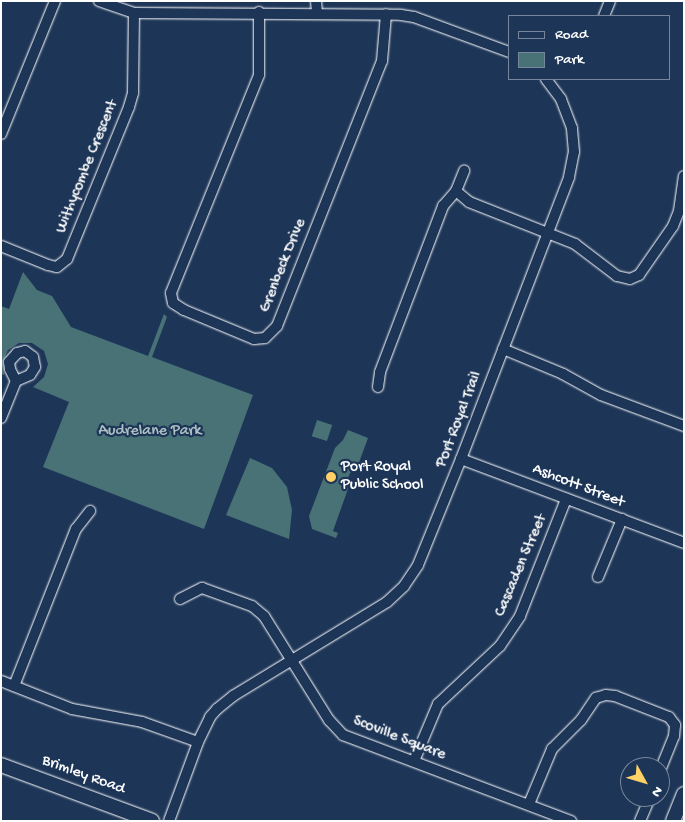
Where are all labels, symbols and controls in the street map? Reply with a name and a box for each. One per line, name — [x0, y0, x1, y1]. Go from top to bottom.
legend — [508, 15, 670, 80]
text: Road — [555, 26, 588, 44]
text: Park — [555, 51, 584, 69]
street label: Withycombe Crescent — [53, 98, 123, 236]
street label: Grenbeck Drive — [256, 216, 312, 316]
street label: Port Royal Trail — [433, 369, 487, 471]
park label: Audrelane Park — [99, 422, 201, 442]
place label: Port Royal Public School — [341, 458, 424, 496]
street label: Ashcott Street — [529, 461, 627, 513]
marker: Port Royal Public School — [325, 471, 337, 483]
street label: Cascaden Street — [492, 512, 552, 620]
street label: Scoville Square — [350, 712, 448, 766]
street label: Brimley Road — [39, 752, 127, 800]
north arrow — [620, 757, 670, 807]
text: N — [647, 782, 666, 800]

